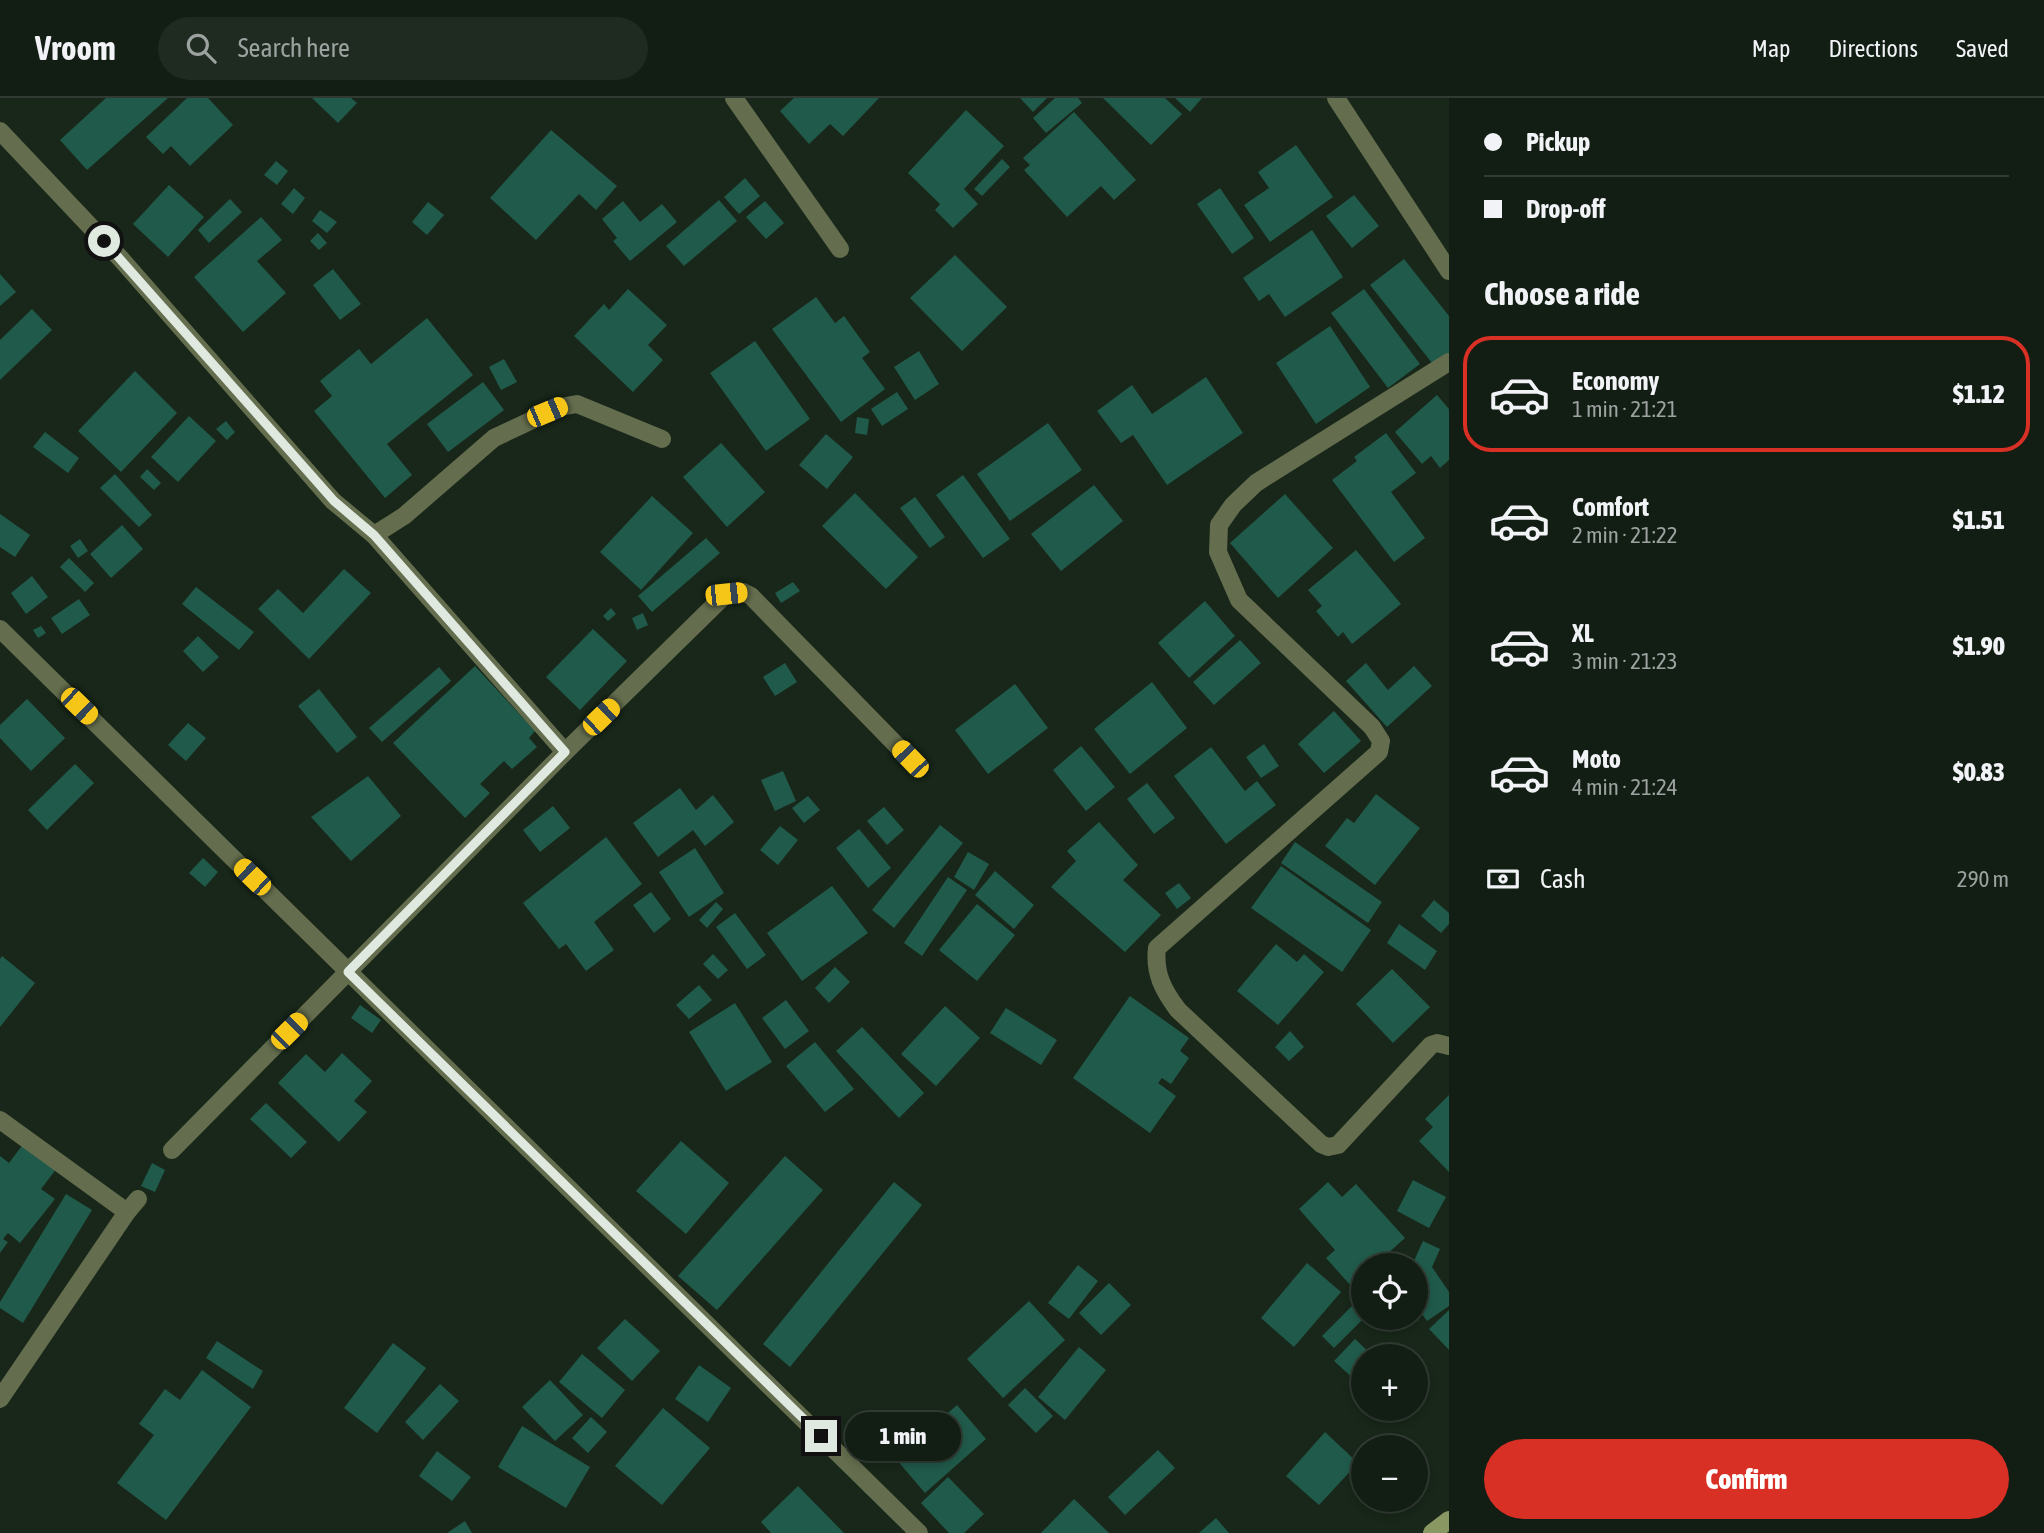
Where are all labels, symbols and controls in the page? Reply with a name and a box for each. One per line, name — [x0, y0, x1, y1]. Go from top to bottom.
search box — [158, 17, 648, 80]
text: Vroom — [35, 29, 116, 67]
icon: search — [182, 29, 220, 67]
text: Search here — [238, 33, 350, 63]
text: Map — [1752, 35, 1790, 62]
text: Directions — [1828, 35, 1918, 62]
text: Saved — [1956, 35, 2009, 62]
text: Pickup — [1526, 127, 1590, 157]
text: Drop-off — [1526, 194, 1606, 224]
route start — [88, 225, 120, 257]
text: Choose a ride — [1484, 275, 1640, 312]
icon: car — [1488, 363, 1551, 426]
text: Economy — [1572, 366, 1659, 396]
text: $1.12 — [1953, 379, 2005, 409]
car — [524, 394, 571, 430]
text: 1 min · 21:21 — [1572, 396, 1678, 422]
icon: car — [1488, 489, 1551, 552]
text: Comfort — [1572, 492, 1649, 522]
text: $1.51 — [1953, 505, 2005, 535]
text: 2 min · 21:22 — [1572, 522, 1678, 548]
car — [705, 581, 748, 607]
icon: car — [1488, 615, 1551, 678]
text: XL — [1572, 618, 1594, 648]
text: $1.90 — [1953, 631, 2005, 661]
text: 3 min · 21:23 — [1572, 648, 1678, 674]
car — [57, 684, 102, 728]
car — [579, 695, 624, 739]
car — [888, 737, 933, 781]
icon: car — [1488, 741, 1551, 804]
text: Moto — [1572, 744, 1621, 774]
text: $0.83 — [1953, 757, 2005, 787]
text: 4 min · 21:24 — [1572, 774, 1678, 800]
car — [230, 855, 275, 899]
icon: cash — [1484, 860, 1522, 898]
text: Cash — [1540, 864, 1586, 894]
text: 290 m — [1957, 866, 2009, 892]
car — [267, 1009, 312, 1053]
map controls — [1351, 1253, 1428, 1512]
button: locate — [1351, 1253, 1428, 1330]
button: + — [1351, 1344, 1428, 1421]
callout: 1 min — [846, 1412, 961, 1460]
route end — [805, 1420, 837, 1452]
text: 1 min — [880, 1423, 926, 1449]
button: − — [1351, 1435, 1428, 1512]
button: Confirm — [1484, 1439, 2009, 1519]

